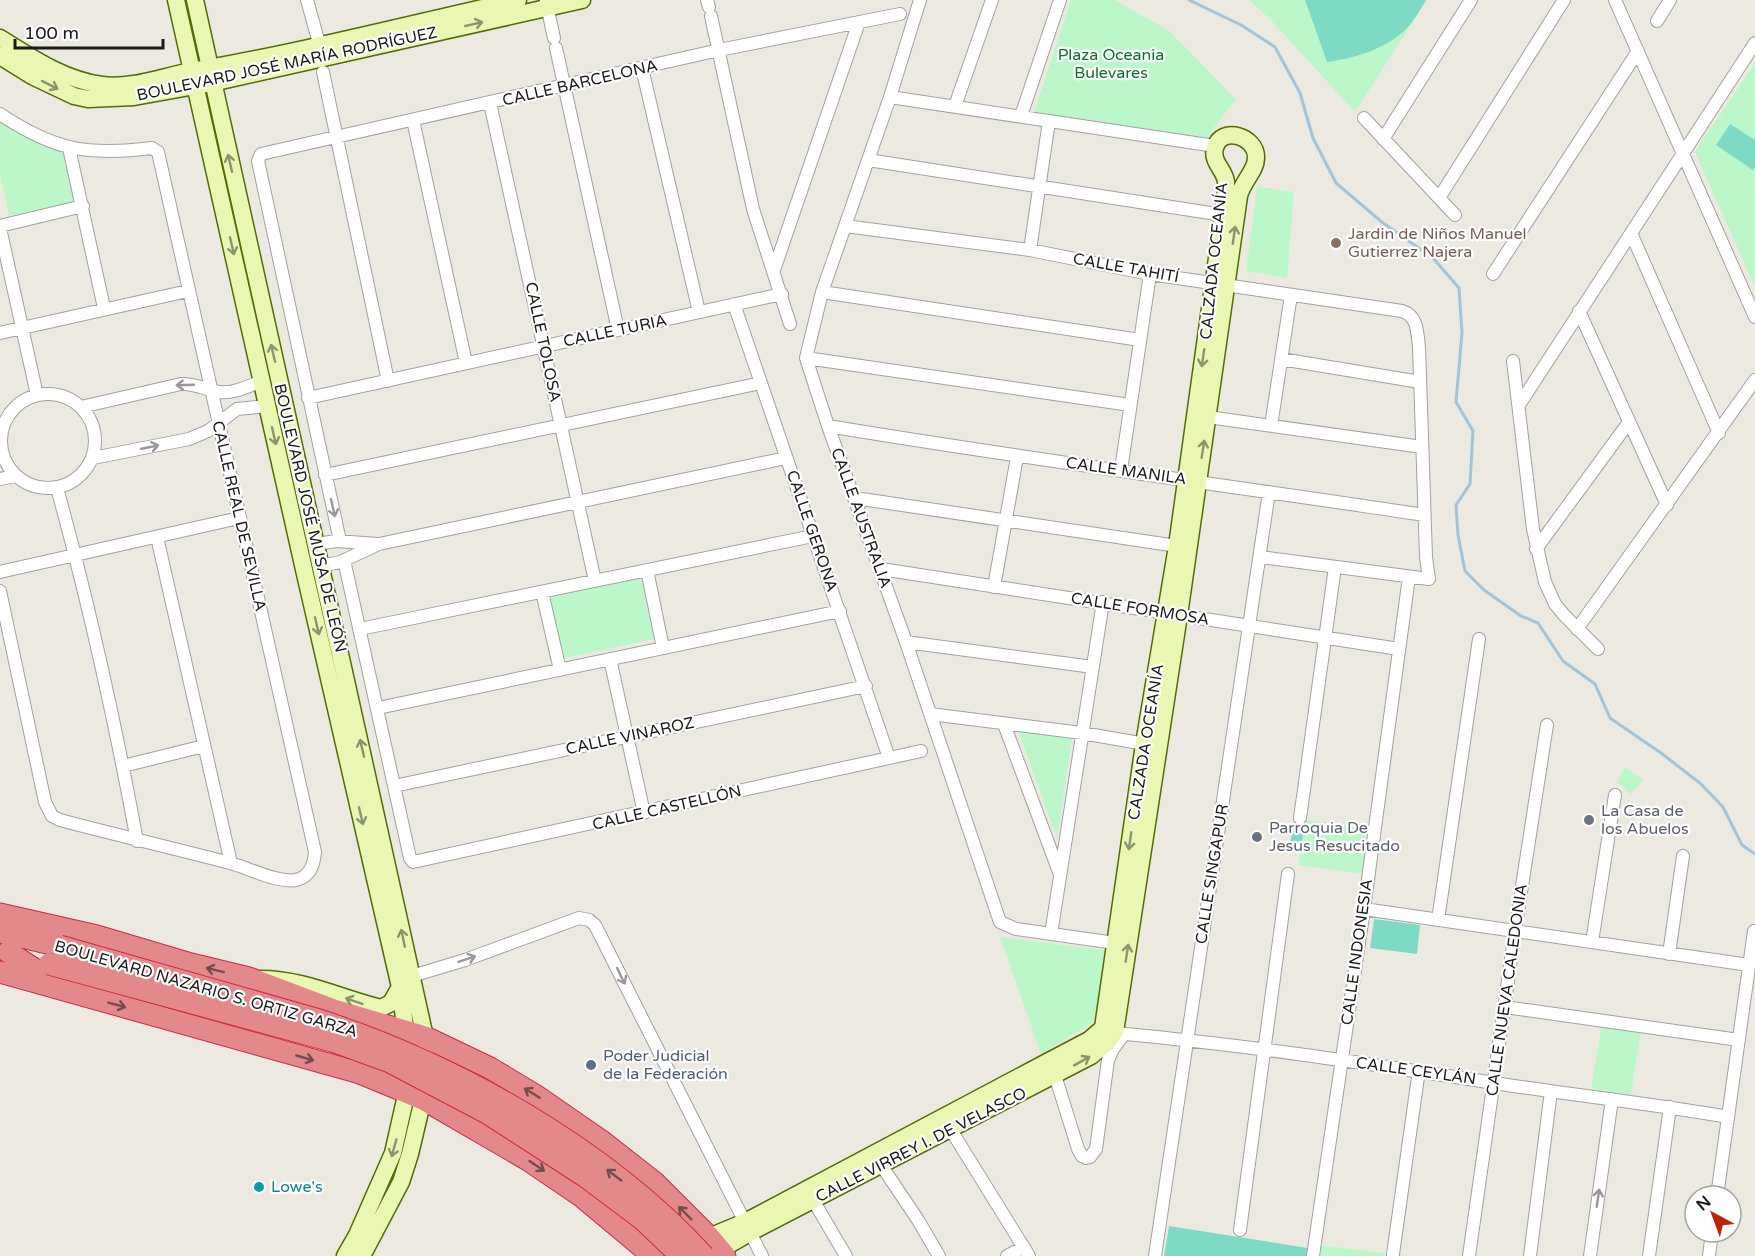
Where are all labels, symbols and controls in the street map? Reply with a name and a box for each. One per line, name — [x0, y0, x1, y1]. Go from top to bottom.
scale bar — [15, 12, 164, 50]
one-way arrow — [464, 18, 484, 29]
text: 100 m — [24, 22, 79, 44]
street label: BOULEVARD JOSÉ MARÍA RODRÍGUEZ — [135, 22, 439, 106]
park label: Plaza Oceania Bulevares — [1058, 45, 1164, 83]
street label: CALLE BARCELONA — [500, 55, 660, 111]
one-way arrow — [41, 80, 59, 92]
one-way arrow — [224, 153, 235, 173]
street label: CALZADA OCEANÍA — [1196, 181, 1232, 341]
place label: Jardin de Niños Manuel Gutierrez Najera — [1348, 224, 1527, 262]
one-way arrow — [1228, 226, 1239, 246]
one-way arrow — [226, 236, 238, 255]
marker: Jardin de Niños Manuel Gutierrez Najera — [1329, 236, 1343, 250]
street label: CALLE TAHITÍ — [1071, 249, 1181, 287]
street label: CALLE TOLOSA — [521, 280, 565, 404]
street label: CALLE TURIA — [561, 310, 669, 352]
one-way arrow — [266, 344, 278, 363]
one-way arrow — [1197, 347, 1208, 367]
one-way arrow — [176, 379, 196, 391]
street label: BOULEVARD JOSÉ MUSA DE LEÓN — [269, 382, 351, 654]
street label: CALLE REAL DE SEVILLA — [207, 419, 271, 613]
one-way arrow — [268, 426, 280, 445]
one-way arrow — [1198, 440, 1209, 459]
one-way arrow — [140, 441, 159, 452]
street label: CALLE AUSTRALIA — [826, 445, 896, 591]
street label: CALLE MANILA — [1064, 453, 1188, 489]
street label: CALLE GERONA — [782, 468, 842, 595]
one-way arrow — [328, 498, 339, 517]
street label: CALLE FORMOSA — [1069, 588, 1211, 630]
one-way arrow — [311, 616, 323, 635]
street label: CALZADA OCEANÍA — [1124, 662, 1168, 822]
street label: CALLE VINAROZ — [564, 713, 696, 759]
one-way arrow — [356, 739, 367, 758]
street label: CALLE CASTELLÓN — [591, 781, 743, 835]
place label: La Casa de los Abuelos — [1601, 801, 1689, 839]
street label: CALLE SINGAPUR — [1191, 803, 1233, 945]
one-way arrow — [355, 806, 367, 825]
marker: La Casa de los Abuelos — [1582, 813, 1596, 827]
place label: Parroquia De Jesus Resucitado — [1269, 818, 1400, 856]
marker: Parroquia De Jesus Resucitado — [1250, 830, 1264, 844]
one-way arrow — [1125, 831, 1136, 851]
street label: CALLE INDONESIA — [1337, 877, 1377, 1027]
street label: CALLE NUEVA CALEDONIA — [1482, 882, 1532, 1098]
one-way arrow — [397, 929, 409, 948]
street label: BOULEVARD NAZARIO S. ORTIZ GARZA — [52, 936, 360, 1042]
one-way arrow — [1122, 944, 1133, 964]
one-way arrow — [458, 952, 476, 963]
one-way arrow — [205, 963, 224, 975]
one-way arrow — [615, 967, 627, 985]
one-way arrow — [345, 994, 364, 1005]
one-way arrow — [107, 1000, 126, 1011]
place label: Poder Judicial de la Federación — [603, 1046, 728, 1084]
one-way arrow — [295, 1053, 314, 1064]
street label: CALLE CEYLÁN — [1355, 1053, 1477, 1089]
one-way arrow — [1073, 1055, 1090, 1067]
marker: Poder Judicial de la Federación — [584, 1058, 598, 1072]
street label: CALLE VIRREY I. DE VELASCO — [812, 1083, 1030, 1207]
one-way arrow — [524, 1087, 541, 1099]
one-way arrow — [388, 1138, 399, 1157]
one-way arrow — [529, 1160, 545, 1172]
one-way arrow — [606, 1169, 622, 1182]
place label: Lowe's — [271, 1177, 323, 1197]
marker: Lowe's — [252, 1180, 266, 1194]
north arrow — [1683, 1184, 1743, 1244]
one-way arrow — [1593, 1189, 1604, 1208]
text: N — [1692, 1192, 1715, 1215]
one-way arrow — [678, 1206, 693, 1220]

